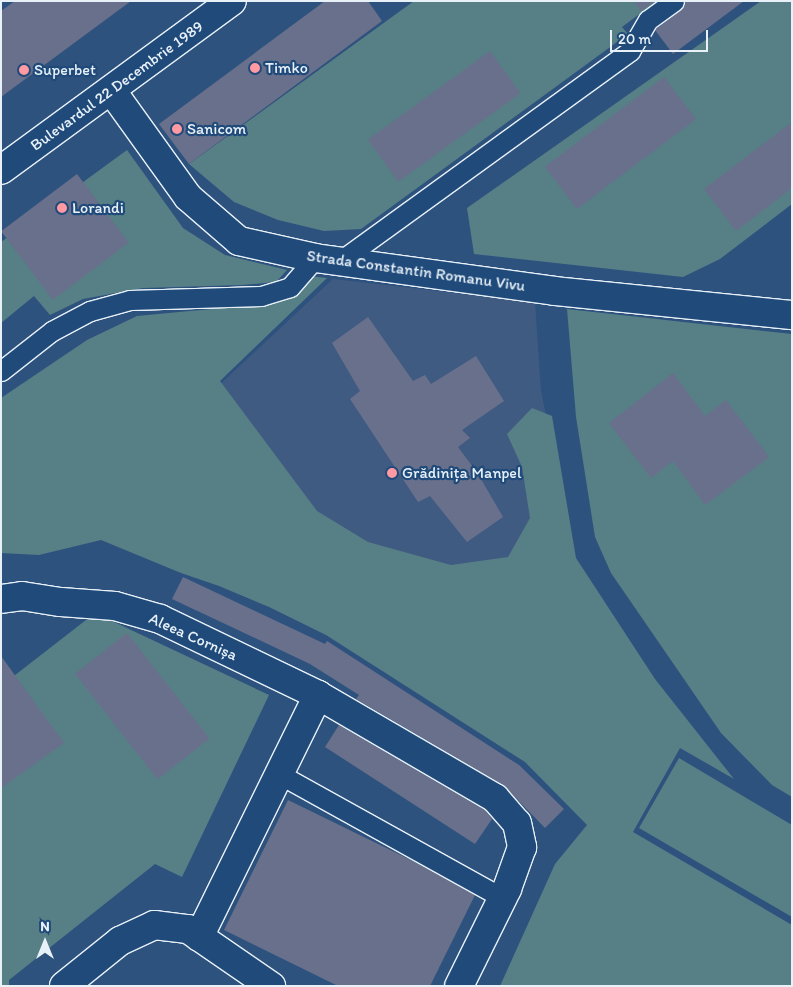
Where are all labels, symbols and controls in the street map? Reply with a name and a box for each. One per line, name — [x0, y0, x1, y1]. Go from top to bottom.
street label: Bulevardul 22 Decembrie 1989 — [27, 17, 207, 155]
scale bar — [613, 20, 710, 52]
text: 20 m — [618, 30, 651, 48]
place label: Timko — [265, 58, 308, 78]
place label: Superbet — [34, 60, 96, 80]
marker: Timko — [249, 62, 261, 74]
marker: Superbet — [18, 64, 30, 76]
place label: Sanicom — [187, 119, 246, 139]
marker: Sanicom — [171, 123, 183, 135]
place label: Lorandi — [72, 198, 124, 218]
marker: Lorandi — [56, 202, 68, 214]
street label: Strada Constantin Romanu Vivu — [306, 246, 526, 296]
place label: Grădinița Manpel — [402, 463, 521, 483]
marker: Grădinița Manpel — [386, 467, 398, 479]
street label: Aleea Cornișa — [146, 609, 240, 665]
north arrow — [20, 917, 70, 967]
text: N — [40, 918, 50, 935]

